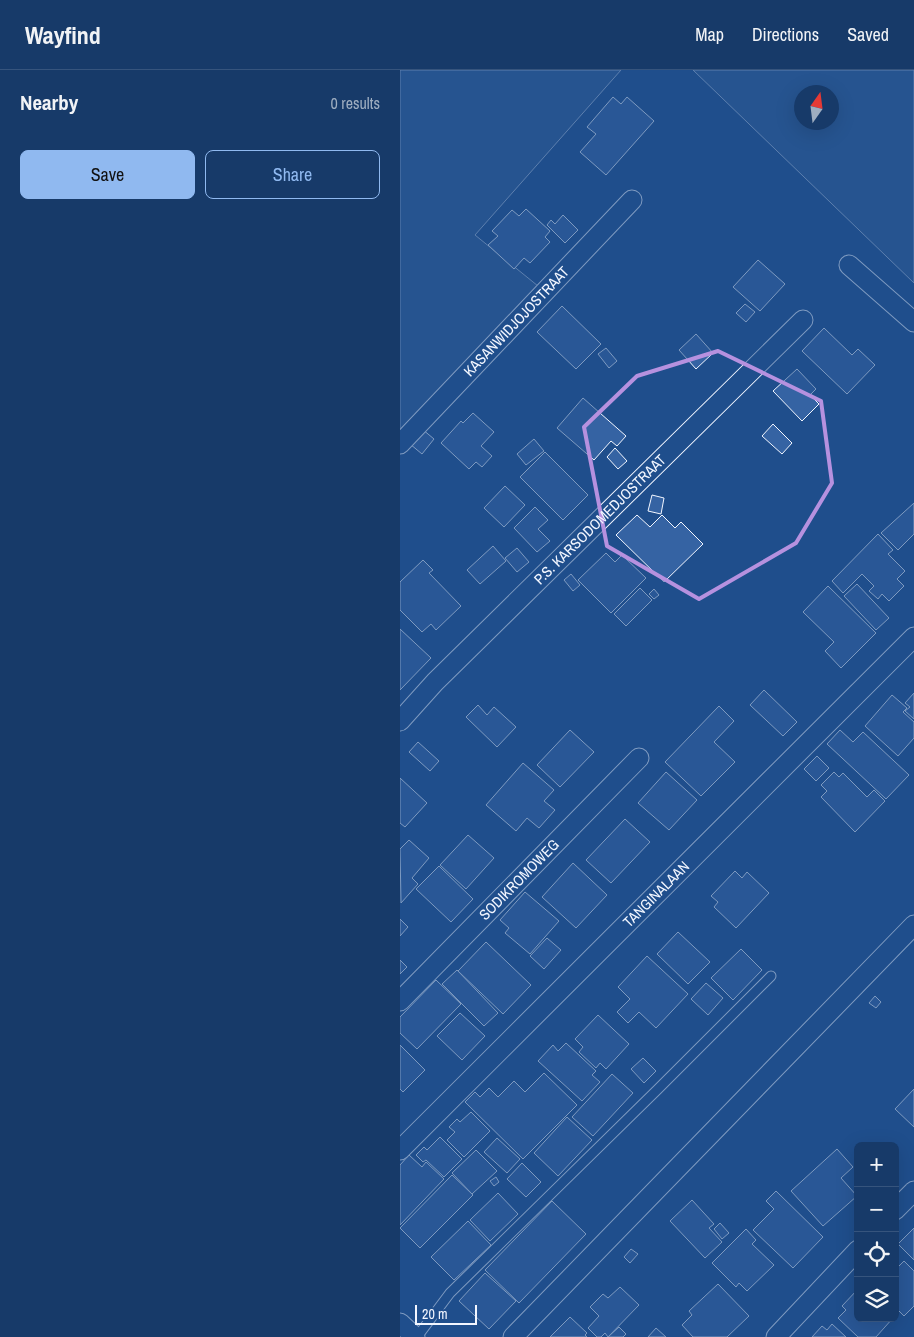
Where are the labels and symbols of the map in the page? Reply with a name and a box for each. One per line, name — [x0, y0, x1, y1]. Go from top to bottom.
north arrow — [794, 85, 839, 130]
street label: KASANWIDJOJOSTRAAT — [459, 261, 574, 381]
street label: P.S. KARSODOMEDJOSTRAAT — [529, 449, 671, 589]
street label: SODIKROMOWEG — [474, 834, 564, 925]
street label: TANGINALAAN — [618, 856, 694, 932]
scale bar — [415, 1302, 478, 1325]

